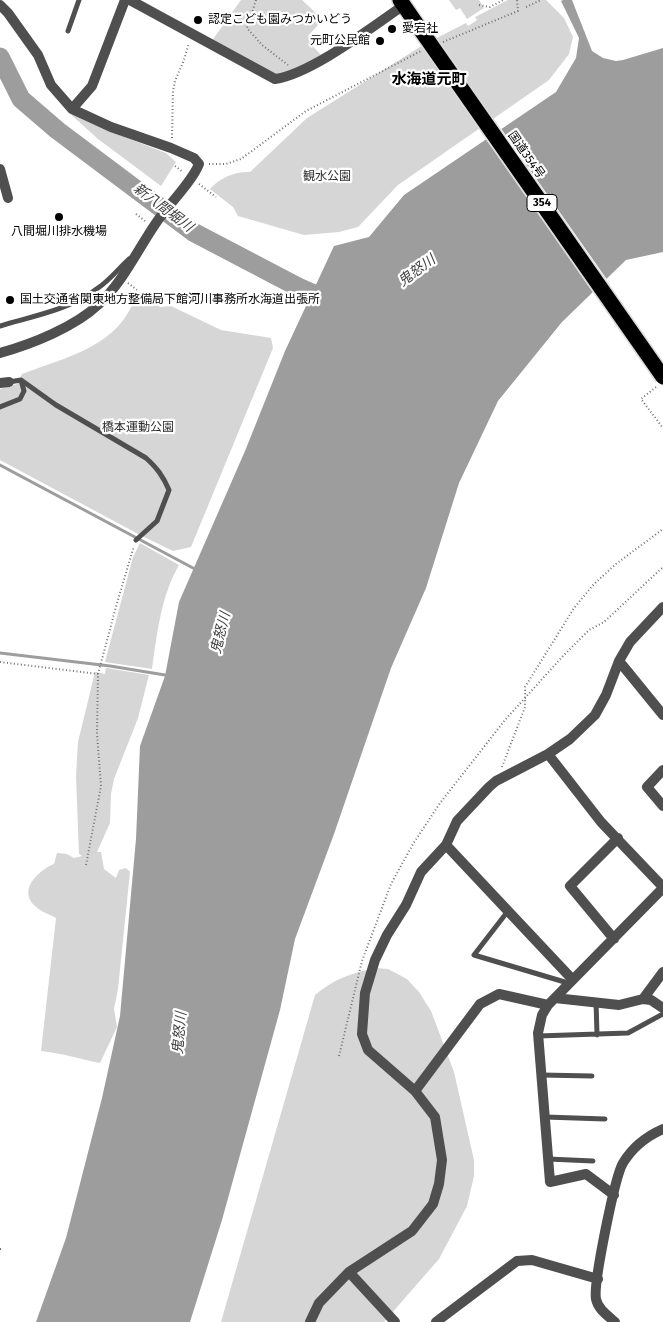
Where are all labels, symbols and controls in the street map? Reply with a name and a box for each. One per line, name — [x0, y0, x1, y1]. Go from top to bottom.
place label: 認定こども園みつかいどう — [208, 13, 352, 27]
marker: 認定こども園みつかいどう — [192, 14, 204, 26]
place label: 愛宕社 — [402, 22, 438, 36]
marker: 愛宕社 — [386, 23, 398, 35]
place label: 元町公民館 — [310, 34, 370, 48]
marker: 元町公民館 — [374, 35, 386, 47]
district label: 水海道元町 — [392, 71, 466, 89]
street label: 国道354号 — [505, 129, 547, 181]
park label: 観水公園 — [303, 170, 351, 184]
water label: 新八間堀川 — [130, 180, 196, 236]
road number: 354 — [527, 194, 557, 212]
marker: 八間堀川排水機場 — [53, 211, 65, 223]
place label: 八間堀川排水機場 — [11, 225, 107, 239]
water label: 鬼怒川 — [395, 252, 439, 290]
place label: 国土交通省関東地方整備局下館河川事務所水海道出張所 — [20, 293, 320, 307]
marker: 国土交通省関東地方整備局下館河川事務所水海道出張所 — [4, 294, 16, 306]
park label: 橋本運動公園 — [102, 421, 174, 435]
water label: 鬼怒川 — [208, 611, 234, 655]
water label: 鬼怒川 — [170, 1011, 190, 1055]

